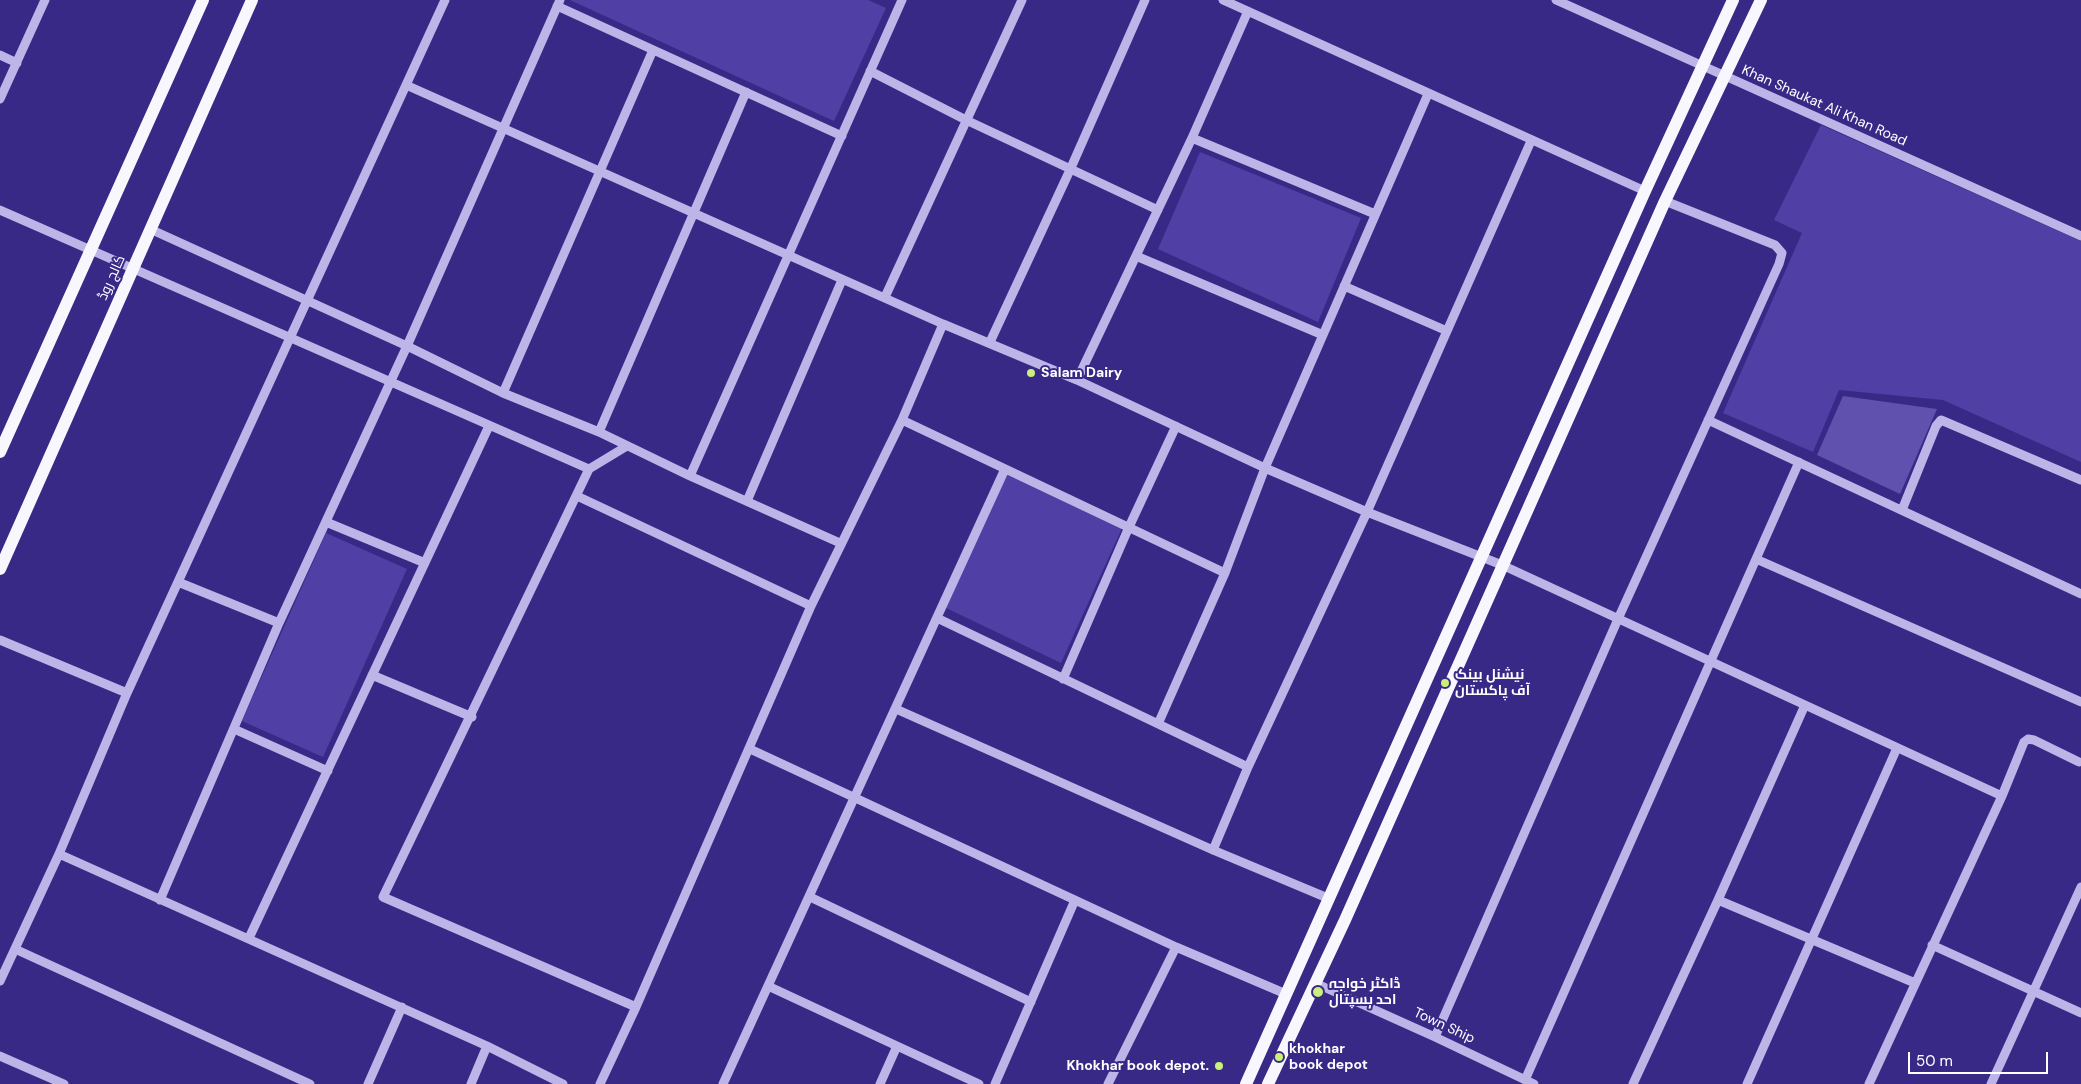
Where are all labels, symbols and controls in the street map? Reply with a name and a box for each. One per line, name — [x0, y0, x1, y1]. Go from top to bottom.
street label: Khan Shaukat Ali Khan Road — [1739, 62, 1909, 150]
street label: کالج روڈ — [95, 253, 129, 303]
place label: Salam Dairy — [1041, 365, 1122, 381]
marker: Salam Dairy — [1025, 367, 1037, 379]
place label: نیشنل بینک آف پاکستان — [1455, 667, 1530, 700]
marker: نیشنل بینک آف پاکستان — [1439, 677, 1451, 689]
place label: ڈاکٹر خواجہ احد ہسپتال — [1329, 976, 1401, 1009]
marker: ڈاکٹر خواجہ احد ہسپتال — [1311, 985, 1325, 999]
street label: Town Ship — [1411, 1005, 1477, 1047]
place label: khokhar book depot — [1289, 1041, 1368, 1074]
scale bar — [1911, 1042, 2051, 1074]
marker: khokhar book depot — [1273, 1051, 1285, 1063]
text: 50 m — [1916, 1051, 1953, 1071]
place label: Khokhar book depot. — [1066, 1058, 1209, 1074]
marker: Khokhar book depot. — [1213, 1060, 1225, 1072]

